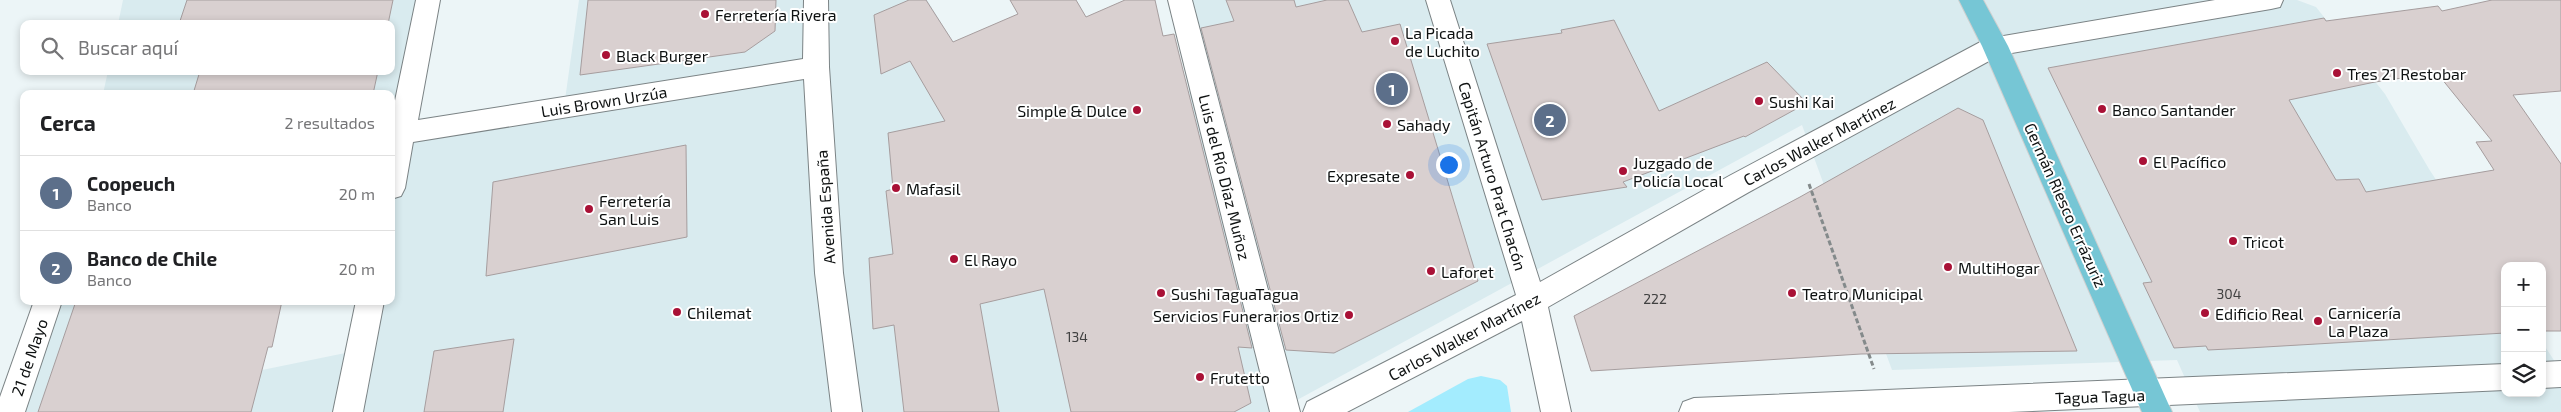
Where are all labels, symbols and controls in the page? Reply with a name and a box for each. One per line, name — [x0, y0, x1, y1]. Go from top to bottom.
place label: Ferretería Rivera — [715, 5, 837, 24]
marker: Ferretería Rivera — [699, 8, 711, 20]
search box — [20, 20, 395, 75]
place label: La Picada de Luchito — [1405, 23, 1480, 60]
icon: search — [38, 34, 66, 62]
marker: La Picada de Luchito — [1389, 35, 1401, 47]
text: Buscar aquí — [78, 36, 178, 59]
place label: Black Burger — [616, 46, 709, 65]
marker: Black Burger — [600, 49, 612, 61]
place label: Tres 21 Restobar — [2347, 64, 2467, 83]
marker: Tres 21 Restobar — [2331, 67, 2343, 79]
pin: 1 — [1376, 70, 1408, 108]
street label: Capitán Arturo Prat Chacón — [1455, 79, 1531, 273]
street label: Luis Brown Urzúa — [540, 82, 668, 120]
street label: Luis del Río Díaz Muñoz — [1195, 92, 1255, 262]
place label: Sushi Kai — [1769, 92, 1834, 111]
street label: Carlos Walker Martínez — [1740, 93, 1898, 189]
marker: Sushi Kai — [1753, 95, 1765, 107]
place label: Banco Santander — [2112, 100, 2236, 119]
place label: Simple & Dulce — [1017, 101, 1127, 120]
pin: 2 — [1534, 101, 1566, 139]
marker: Banco Santander — [2096, 103, 2108, 115]
marker: Simple & Dulce — [1131, 104, 1143, 116]
text: Cerca — [40, 110, 96, 135]
text: 2 resultados — [284, 113, 375, 132]
place label: Sahady — [1397, 115, 1451, 134]
marker: Sahady — [1381, 118, 1393, 130]
street label: Germán Riesco Errázuriz — [2021, 120, 2111, 290]
street label: Avenida España — [812, 149, 838, 265]
your location — [1436, 152, 1462, 178]
place label: El Pacífico — [2153, 152, 2226, 171]
place label: Juzgado de Policía Local — [1633, 153, 1723, 190]
marker: El Pacífico — [2137, 155, 2149, 167]
marker: Juzgado de Policía Local — [1617, 165, 1629, 177]
place label: Expresate — [1327, 166, 1400, 185]
marker: Expresate — [1404, 169, 1416, 181]
text: Coopeuch — [87, 172, 175, 195]
place label: Mafasil — [906, 179, 961, 198]
marker: Mafasil — [890, 182, 902, 194]
text: 1 — [53, 184, 59, 203]
text: 20 m — [339, 184, 375, 203]
place label: Ferretería San Luis — [599, 191, 671, 228]
text: Banco — [87, 195, 132, 214]
marker: Ferretería San Luis — [583, 203, 595, 215]
place label: Tricot — [2243, 232, 2284, 251]
marker: Tricot — [2227, 235, 2239, 247]
text: Banco de Chile — [87, 247, 217, 270]
place label: El Rayo — [964, 250, 1017, 269]
marker: El Rayo — [948, 253, 960, 265]
place label: MultiHogar — [1958, 258, 2040, 277]
text: 2 — [51, 259, 61, 278]
text: 20 m — [339, 259, 375, 278]
marker: MultiHogar — [1942, 261, 1954, 273]
place label: Laforet — [1441, 262, 1494, 281]
map controls — [2501, 262, 2546, 397]
button: + — [2501, 262, 2546, 307]
marker: Laforet — [1425, 265, 1437, 277]
text: Banco — [87, 270, 132, 289]
place label: Sushi TaguaTagua — [1171, 284, 1299, 303]
place label: Teatro Municipal — [1802, 284, 1923, 303]
house number: 304 — [2217, 285, 2241, 302]
marker: Sushi TaguaTagua — [1155, 287, 1167, 299]
marker: Teatro Municipal — [1786, 287, 1798, 299]
street label: Carlos Walker Martínez — [1385, 288, 1543, 384]
house number: 222 — [1643, 290, 1667, 307]
place label: Chilemat — [687, 303, 752, 322]
place label: Carnicería La Plaza — [2328, 303, 2401, 340]
place label: Edificio Real — [2215, 304, 2303, 323]
marker: Chilemat — [671, 306, 683, 318]
place label: Servicios Funerarios Ortiz — [1153, 306, 1339, 325]
marker: Edificio Real — [2199, 307, 2211, 319]
button: − — [2501, 307, 2546, 352]
marker: Servicios Funerarios Ortiz — [1343, 309, 1355, 321]
marker: Carnicería La Plaza — [2312, 315, 2324, 327]
street label: 21 de Mayo — [7, 316, 51, 398]
house number: 134 — [1066, 328, 1088, 345]
button: layers — [2501, 352, 2546, 397]
place label: Frutetto — [1210, 368, 1270, 387]
marker: Frutetto — [1194, 371, 1206, 383]
street label: Tagua Tagua — [2055, 385, 2145, 407]

